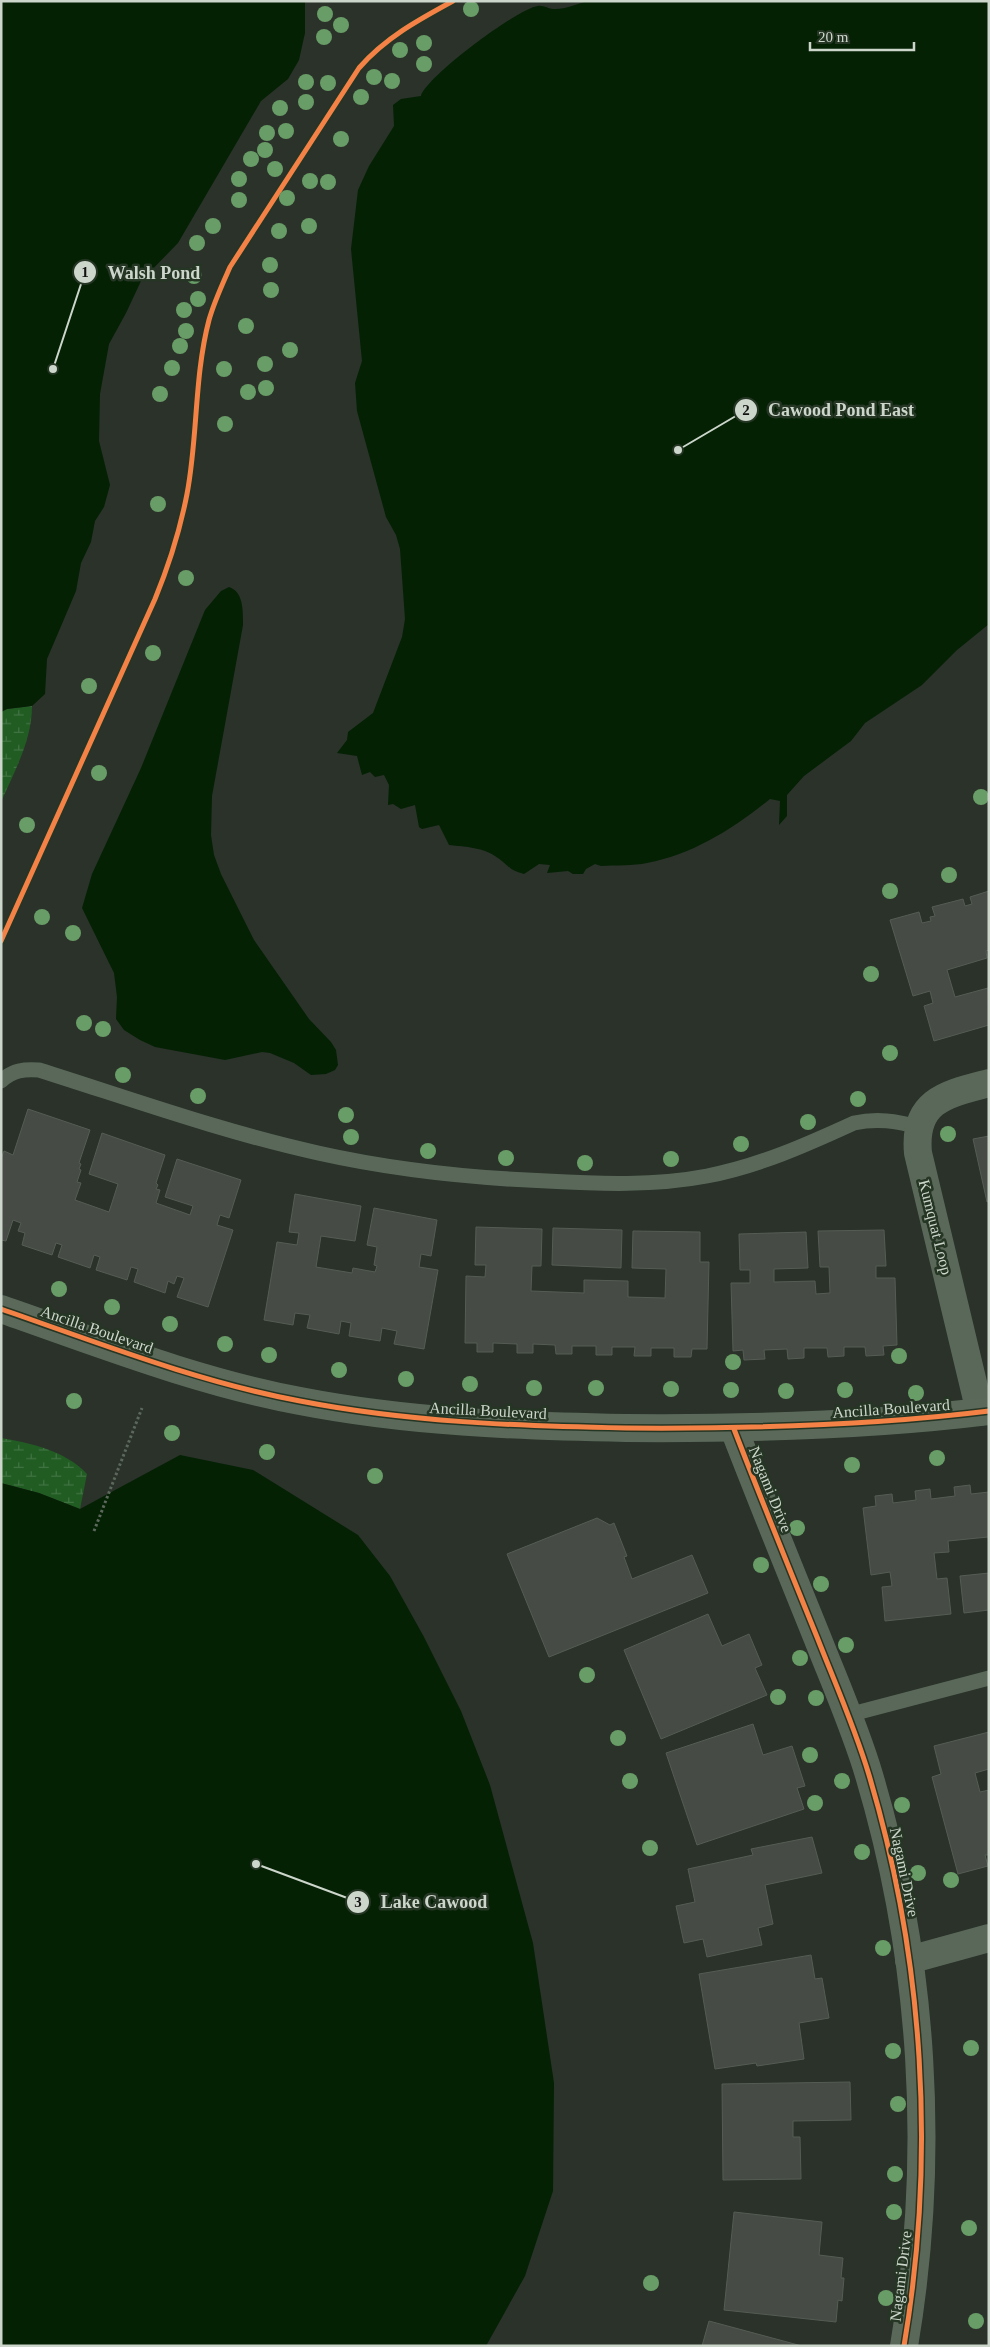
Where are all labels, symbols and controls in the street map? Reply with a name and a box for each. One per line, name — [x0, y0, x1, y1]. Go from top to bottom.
scale bar — [810, 20, 914, 52]
text: 20 m — [818, 29, 849, 45]
callout: Walsh Pond — [72, 256, 210, 289]
text: Walsh Pond — [108, 263, 200, 283]
text: 1 — [81, 264, 89, 280]
callout: Cawood Pond East — [733, 394, 924, 427]
text: Cawood Pond East — [768, 400, 914, 420]
text: 2 — [742, 402, 750, 418]
street label: Kumquat Loop — [915, 1178, 956, 1277]
street label: Ancilla Boulevard — [38, 1302, 155, 1357]
street label: Ancilla Boulevard — [832, 1396, 950, 1421]
street label: Ancilla Boulevard — [429, 1399, 547, 1422]
street label: Nagami Drive — [745, 1444, 795, 1535]
street label: Nagami Drive — [886, 1826, 922, 1919]
callout: Lake Cawood — [345, 1886, 497, 1919]
text: Lake Cawood — [381, 1892, 487, 1912]
text: 3 — [354, 1894, 362, 1910]
street label: Nagami Drive — [887, 2230, 915, 2322]

